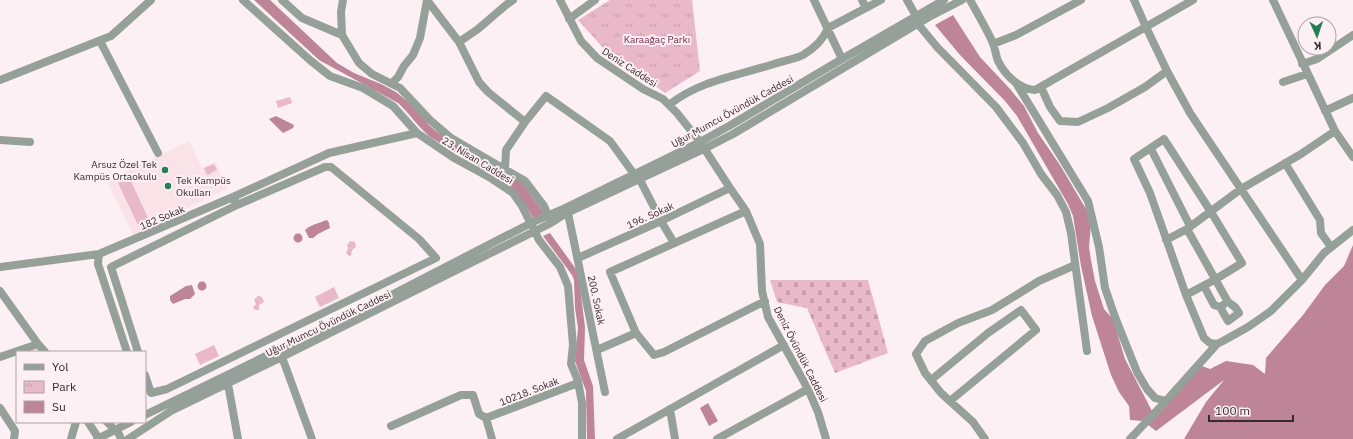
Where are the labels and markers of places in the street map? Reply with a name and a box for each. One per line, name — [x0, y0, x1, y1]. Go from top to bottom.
place label: Arsuz Özel Tek Kampüs Ortaokulu — [74, 158, 158, 183]
marker: Arsuz Özel Tek Kampüs Ortaokulu — [160, 165, 170, 175]
place label: Tek Kampüs Okulları — [176, 174, 231, 199]
marker: Tek Kampüs Okulları — [163, 181, 173, 191]

